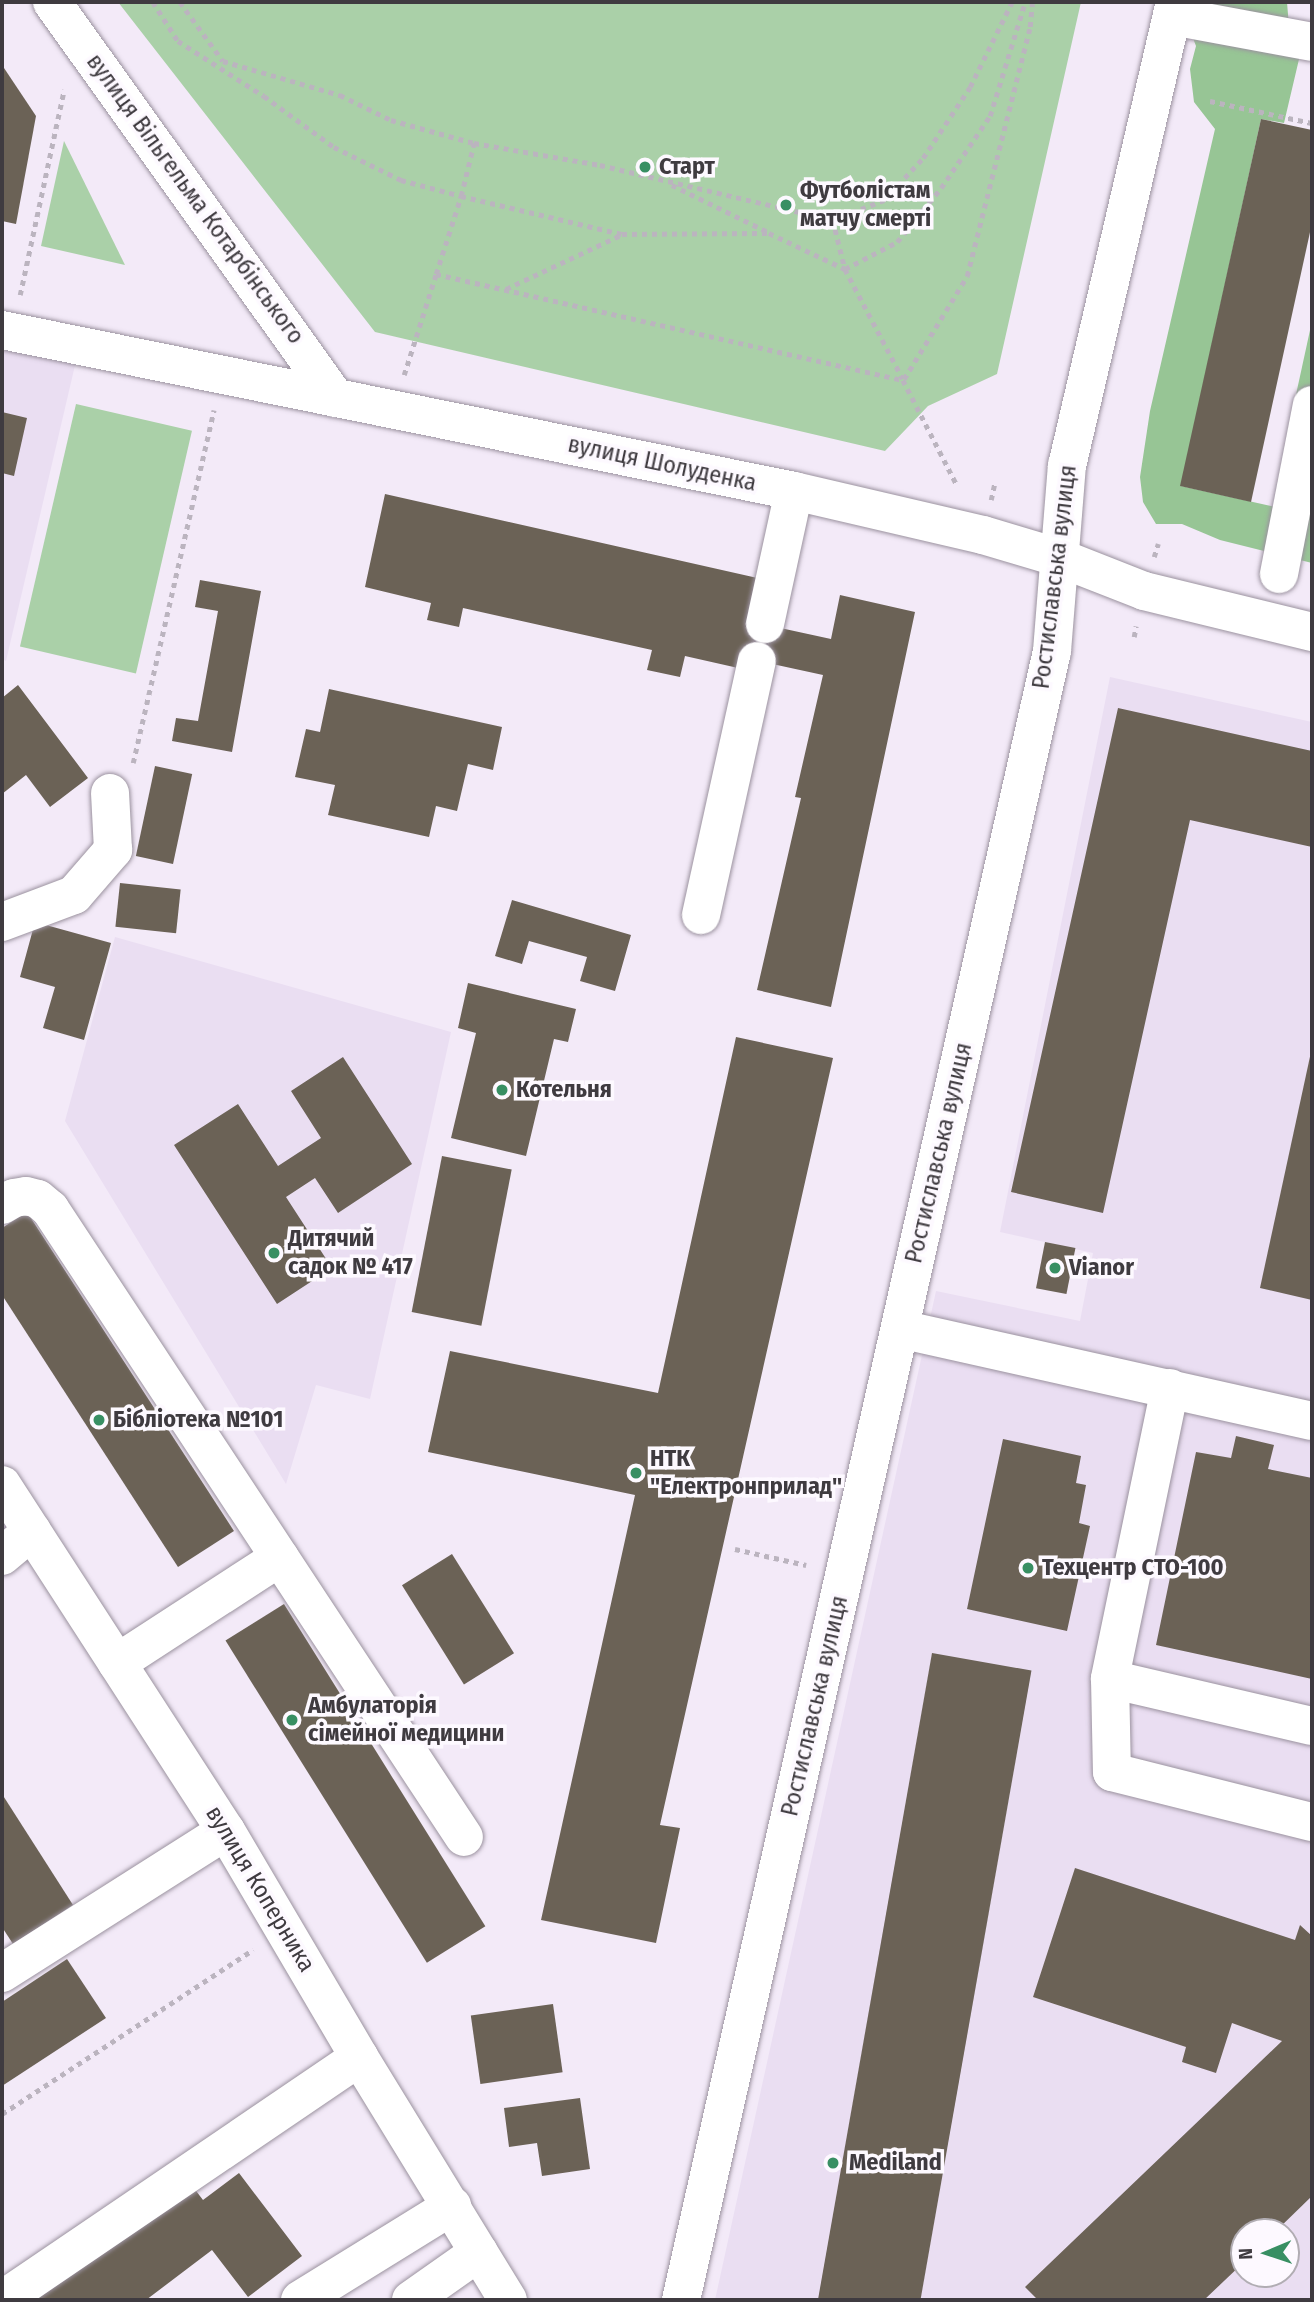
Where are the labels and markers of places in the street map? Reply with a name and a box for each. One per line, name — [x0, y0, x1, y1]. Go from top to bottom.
place label: Старт — [659, 153, 715, 181]
marker: Старт — [637, 159, 653, 175]
place label: Футболістам матчу смерті — [800, 177, 931, 233]
marker: Футболістам матчу смерті — [778, 197, 794, 213]
place label: Котельня — [516, 1076, 612, 1104]
marker: Котельня — [494, 1082, 510, 1098]
place label: Дитячий садок № 417 — [288, 1225, 413, 1281]
marker: Дитячий садок № 417 — [266, 1245, 282, 1261]
place label: Vianor — [1069, 1254, 1134, 1282]
marker: Vianor — [1047, 1260, 1063, 1276]
place label: Бібліотека №101 — [113, 1406, 283, 1434]
marker: Бібліотека №101 — [91, 1412, 107, 1428]
place label: НТК "Електронприлад" — [650, 1445, 842, 1501]
marker: НТК "Електронприлад" — [628, 1465, 644, 1481]
place label: Техцентр СТО-100 — [1042, 1554, 1224, 1582]
marker: Техцентр СТО-100 — [1020, 1560, 1036, 1576]
place label: Амбулаторія сімейної медицини — [308, 1692, 504, 1748]
marker: Амбулаторія сімейної медицини — [282, 1710, 302, 1730]
place label: Mediland — [849, 2149, 942, 2177]
marker: Mediland — [823, 2153, 843, 2173]

